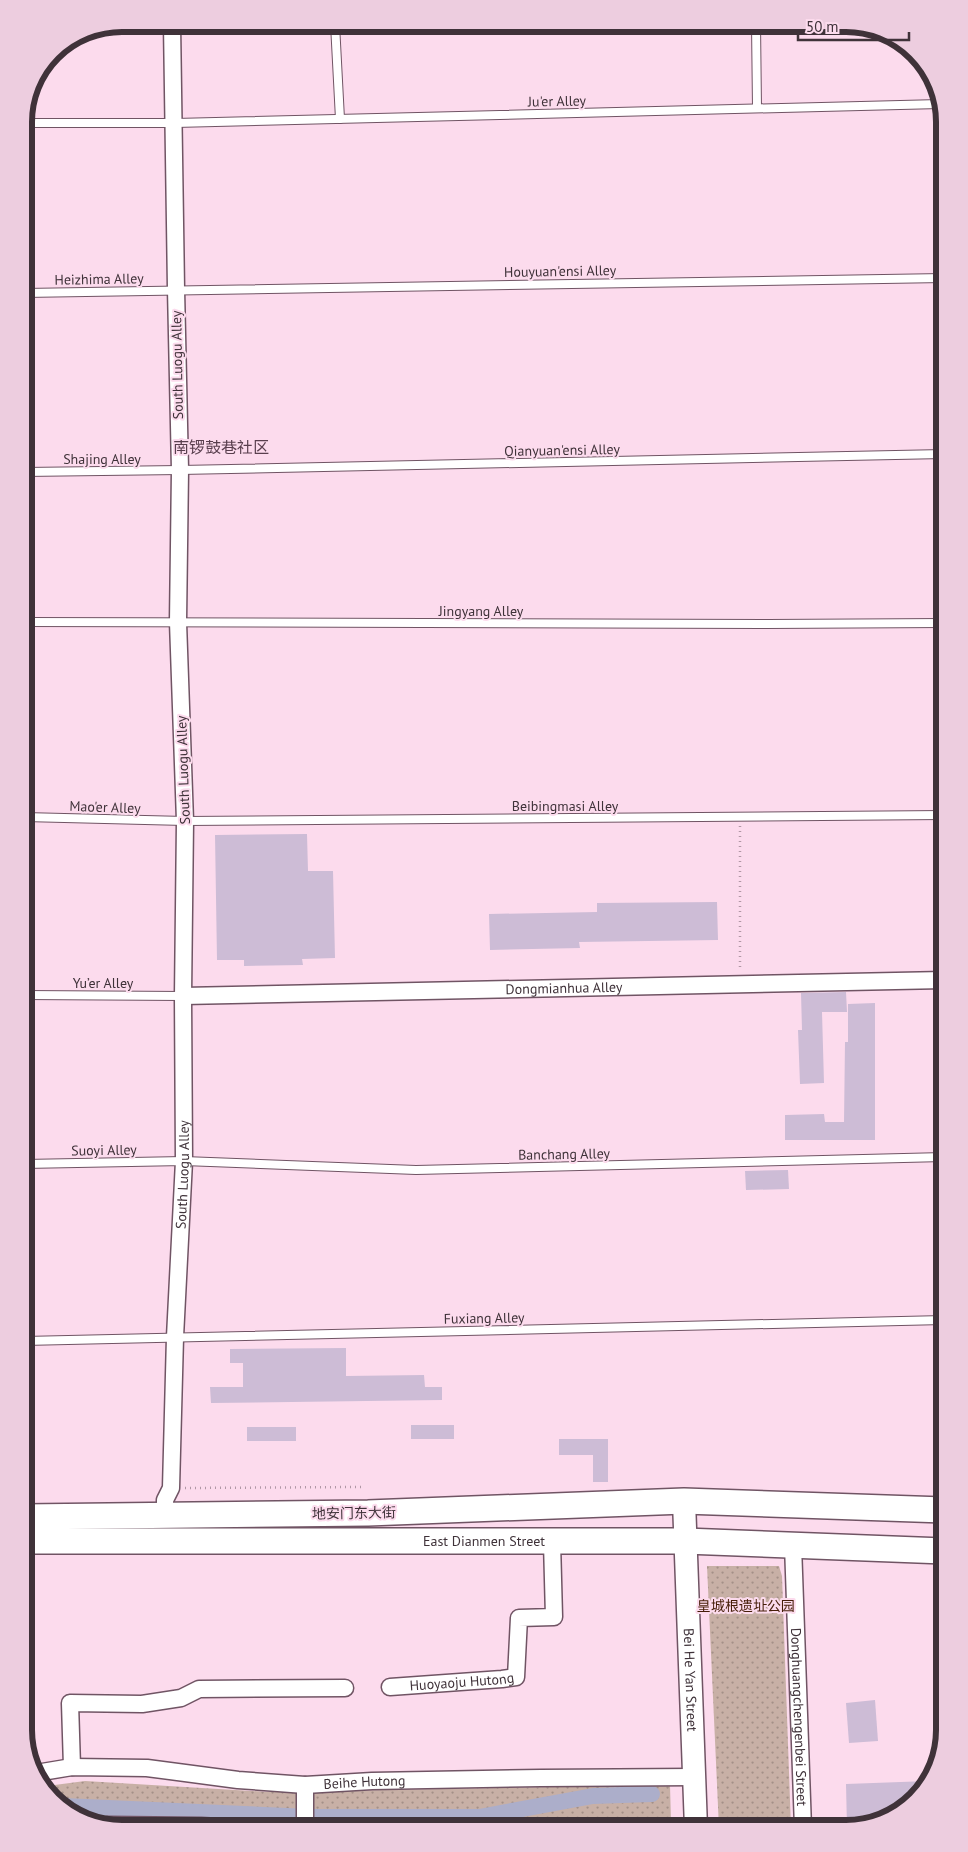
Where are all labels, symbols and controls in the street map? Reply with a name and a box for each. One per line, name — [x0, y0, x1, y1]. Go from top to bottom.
scale bar — [798, 10, 909, 42]
text: 50 m — [806, 17, 839, 36]
street label: Ju'er Alley — [527, 91, 587, 111]
street label: Houyuan'ensi Alley — [504, 261, 617, 281]
street label: Heizhima Alley — [54, 269, 144, 289]
street label: South Luogu Alley — [167, 310, 187, 419]
district label: 南锣鼓巷社区 — [173, 437, 269, 457]
street label: Qianyuan'ensi Alley — [504, 440, 620, 460]
street label: Shajing Alley — [63, 450, 141, 468]
street label: Jingyang Alley — [438, 602, 524, 620]
street label: South Luogu Alley — [172, 715, 194, 825]
street label: Mao'er Alley — [69, 797, 141, 817]
street label: Beibingmasi Alley — [512, 797, 619, 815]
street label: Yu’er Alley — [73, 974, 134, 992]
street label: Dongmianhua Alley — [505, 978, 623, 998]
street label: South Luogu Alley — [172, 1120, 193, 1229]
street label: Suoyi Alley — [71, 1140, 137, 1160]
street label: Banchang Alley — [518, 1144, 611, 1164]
street label: Fuxiang Alley — [443, 1308, 525, 1328]
street label: 地安门东大街 — [312, 1503, 396, 1523]
street label: East Dianmen Street — [423, 1532, 545, 1550]
park label: 皇城根遗址公园 — [697, 1597, 795, 1615]
street label: Donghuangchengenbei Street — [787, 1627, 811, 1807]
street label: Bei He Yan Street — [680, 1628, 701, 1732]
street label: Huoyaoju Hutong — [409, 1668, 515, 1695]
street label: Beihe Hutong — [323, 1771, 406, 1793]

